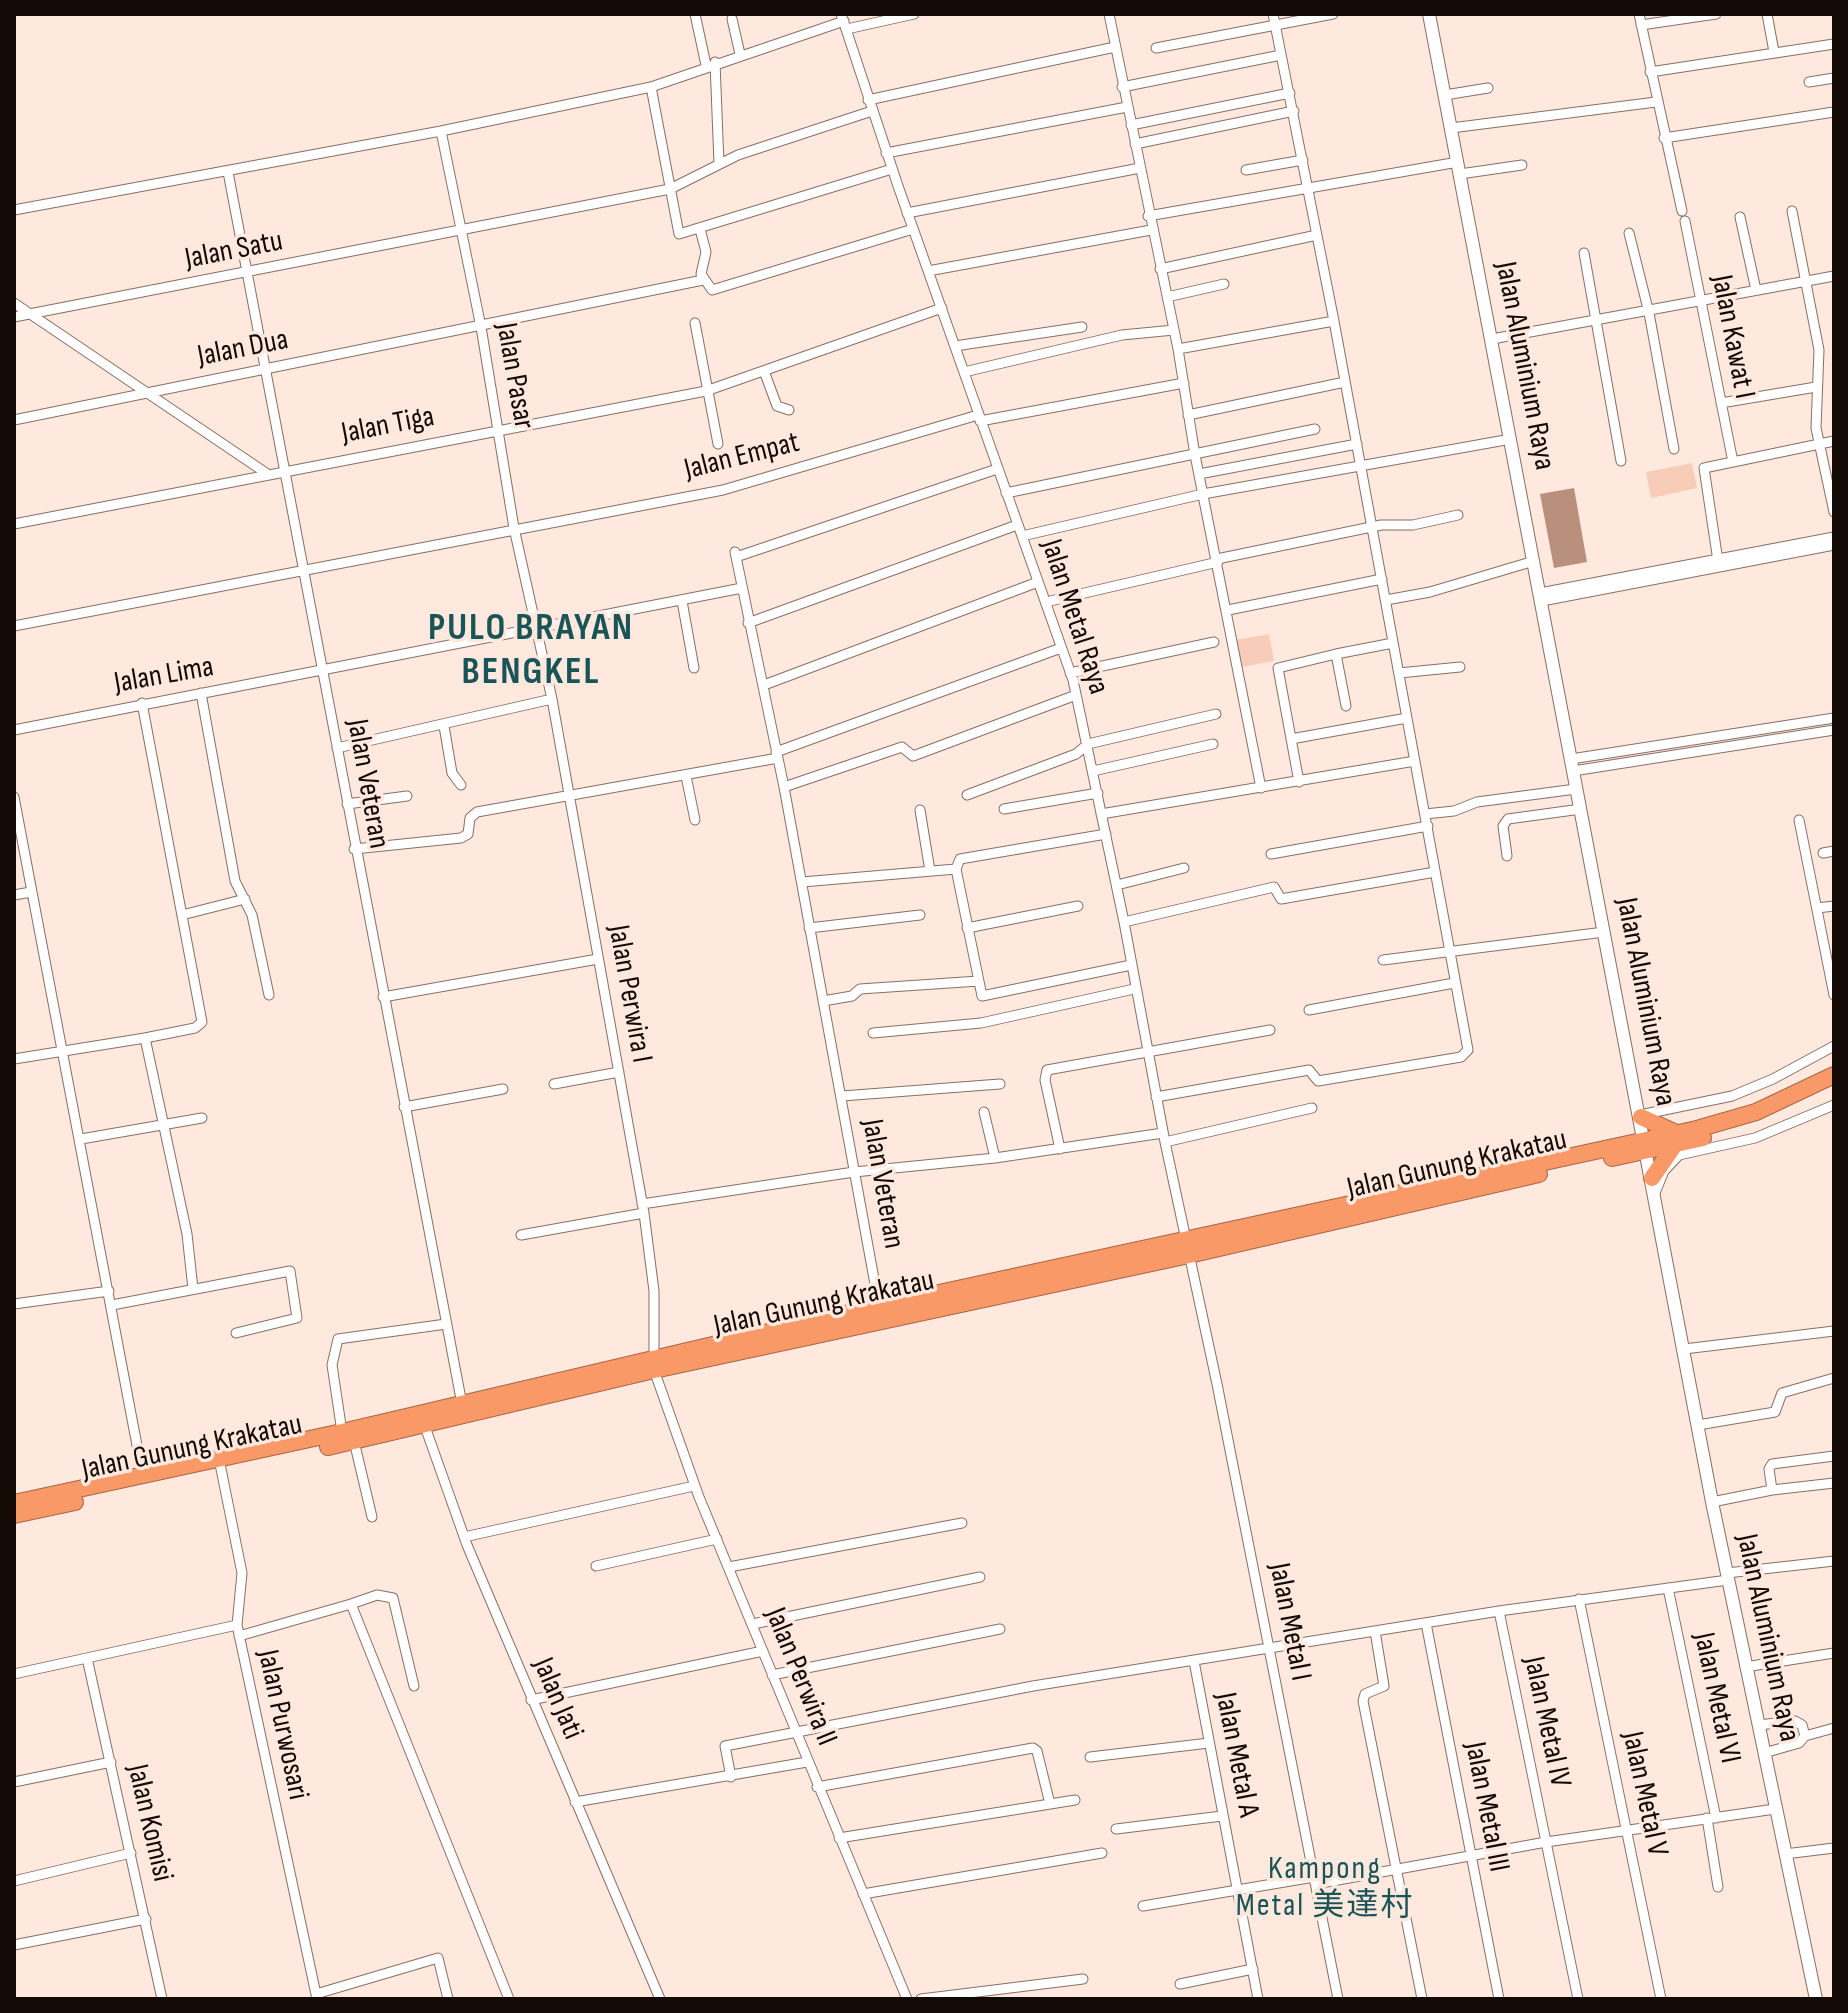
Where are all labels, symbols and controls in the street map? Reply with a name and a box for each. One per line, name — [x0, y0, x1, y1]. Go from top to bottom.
street label: Jalan Satu — [182, 224, 286, 278]
street label: Jalan Aluminium Raya — [1486, 259, 1562, 473]
street label: Jalan Kawat I — [1702, 272, 1762, 402]
street label: Jalan Pasar — [487, 320, 541, 432]
street label: Jalan Dua — [195, 323, 291, 375]
street label: Jalan Tiga — [339, 399, 437, 453]
street label: Jalan Empat — [681, 425, 803, 489]
street label: Jalan Metal Raya — [1032, 535, 1116, 699]
district label: PULO BRAYAN BENGKEL — [428, 606, 634, 696]
street label: Jalan Lima — [112, 650, 216, 702]
street label: Jalan Veteran — [338, 717, 396, 851]
street label: Jalan Aluminium Raya — [1607, 895, 1683, 1109]
street label: Jalan Perwira I — [599, 922, 659, 1066]
street label: Jalan Veteran — [853, 1117, 911, 1251]
street label: Jalan Gunung Krakatau — [1344, 1122, 1570, 1208]
street label: Jalan Gunung Krakatau — [711, 1263, 937, 1345]
street label: Jalan Gunung Krakatau — [79, 1407, 305, 1489]
street label: Jalan Aluminium Raya — [1727, 1531, 1807, 1745]
street label: Jalan Metal I — [1260, 1560, 1318, 1684]
street label: Jalan Perwira II — [756, 1603, 844, 1751]
street label: Jalan Metal VI — [1685, 1629, 1747, 1767]
street label: Jalan Purwosari — [249, 1647, 315, 1803]
street label: Jalan Jati — [524, 1653, 590, 1745]
street label: Jalan Metal IV — [1515, 1653, 1577, 1791]
street label: Jalan Metal A — [1206, 1690, 1266, 1820]
street label: Jalan Metal V — [1613, 1728, 1675, 1860]
street label: Jalan Metal III — [1456, 1739, 1516, 1875]
street label: Jalan Komisi — [118, 1761, 180, 1885]
district label: Kampong Metal 美達村 — [1245, 1851, 1405, 1926]

